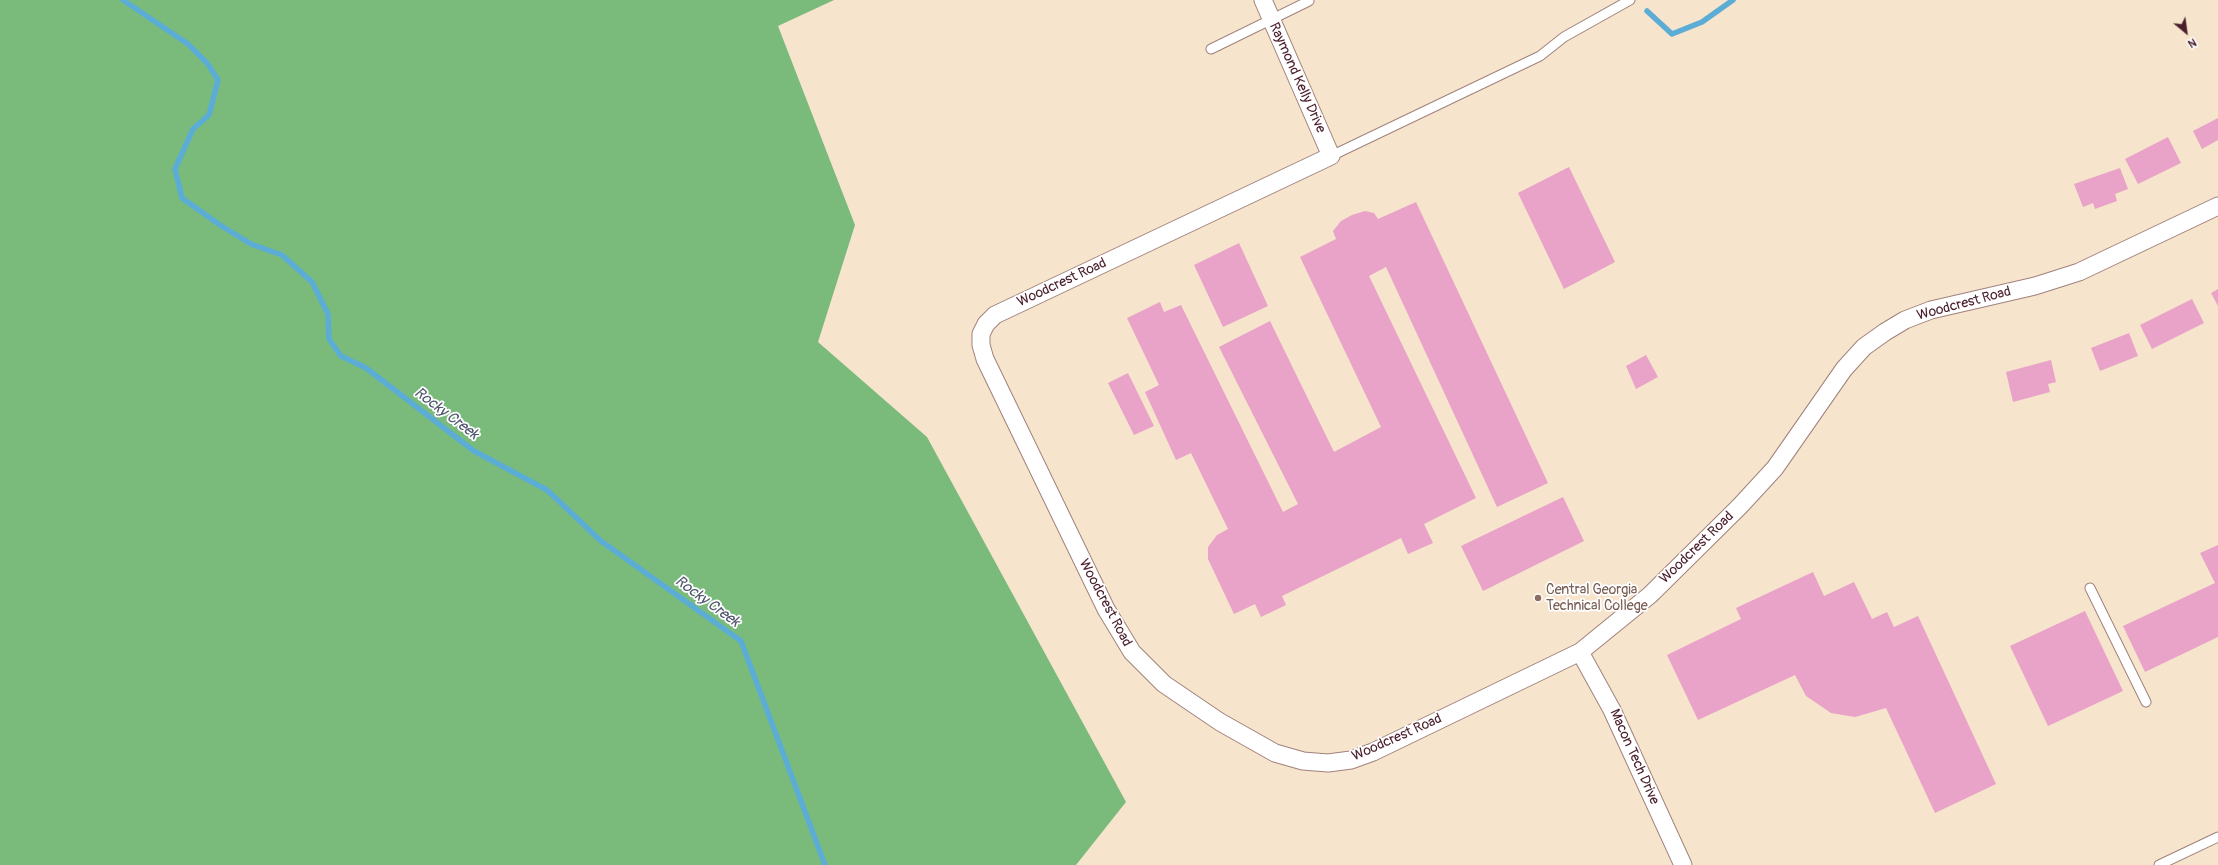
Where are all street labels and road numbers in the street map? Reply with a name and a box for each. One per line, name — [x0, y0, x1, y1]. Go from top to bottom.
street label: Raymond Kelly Drive — [1265, 20, 1329, 136]
street label: Woodcrest Road — [1015, 255, 1109, 311]
street label: Woodcrest Road — [1915, 283, 2013, 325]
street label: Woodcrest Road — [1656, 508, 1738, 588]
street label: Woodcrest Road — [1075, 556, 1135, 650]
street label: Macon Tech Drive — [1605, 707, 1663, 807]
street label: Woodcrest Road — [1349, 711, 1445, 765]

